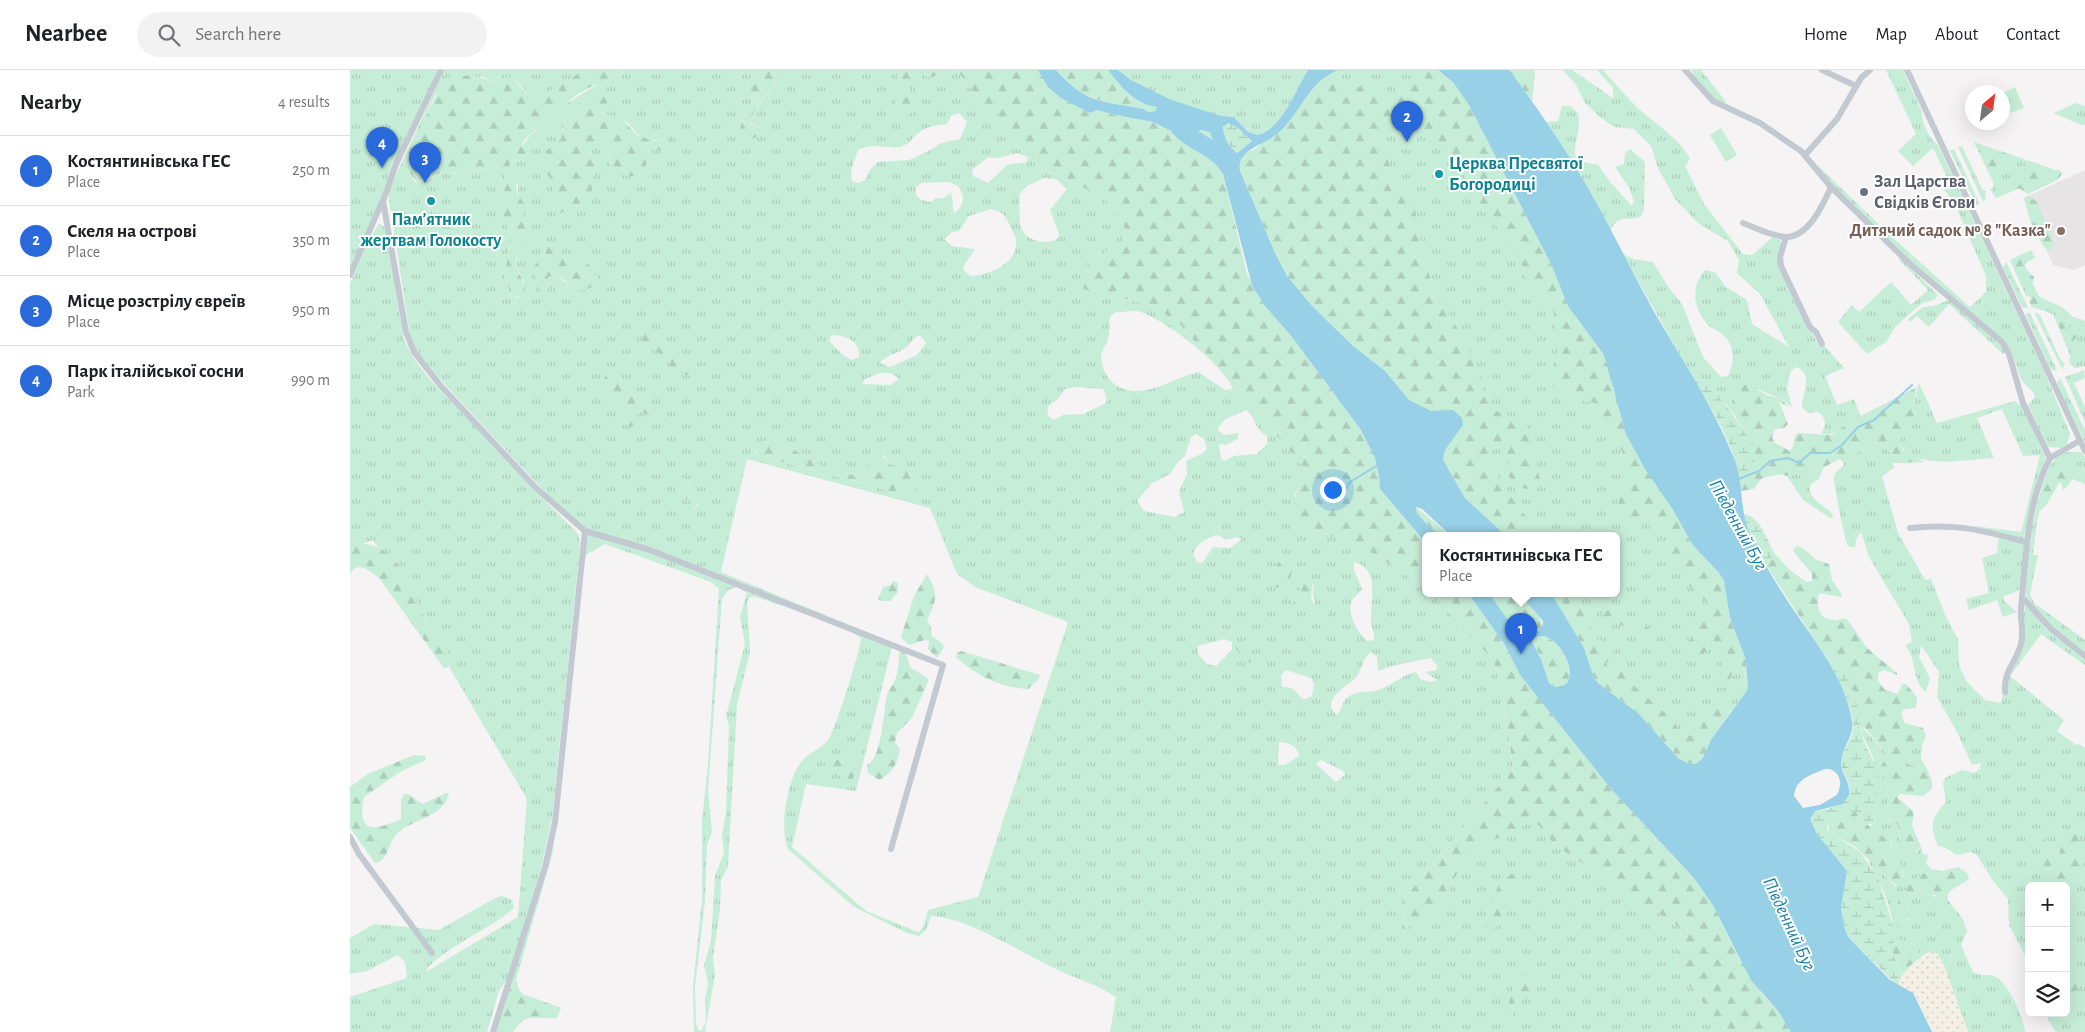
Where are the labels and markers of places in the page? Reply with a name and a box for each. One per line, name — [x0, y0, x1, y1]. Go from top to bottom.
pin: 2 — [1391, 101, 1423, 142]
pin: 4 — [366, 127, 398, 168]
pin: 3 — [409, 142, 441, 183]
place label: Церква Пресвятої Богородиці — [1449, 155, 1583, 194]
marker: Церква Пресвятої Богородиці — [1433, 168, 1445, 180]
place label: Зал Царства Свідків Єгови — [1874, 173, 1976, 212]
marker: Зал Царства Свідків Єгови — [1858, 186, 1870, 198]
marker: Пам’ятник жертвам Голокосту — [425, 195, 437, 207]
place label: Пам’ятник жертвам Голокосту — [361, 211, 502, 250]
place label: Дитячий садок № 8 "Казка" — [1849, 222, 2051, 240]
marker: Дитячий садок № 8 "Казка" — [2055, 225, 2067, 237]
pin: 1 — [1505, 613, 1537, 654]

